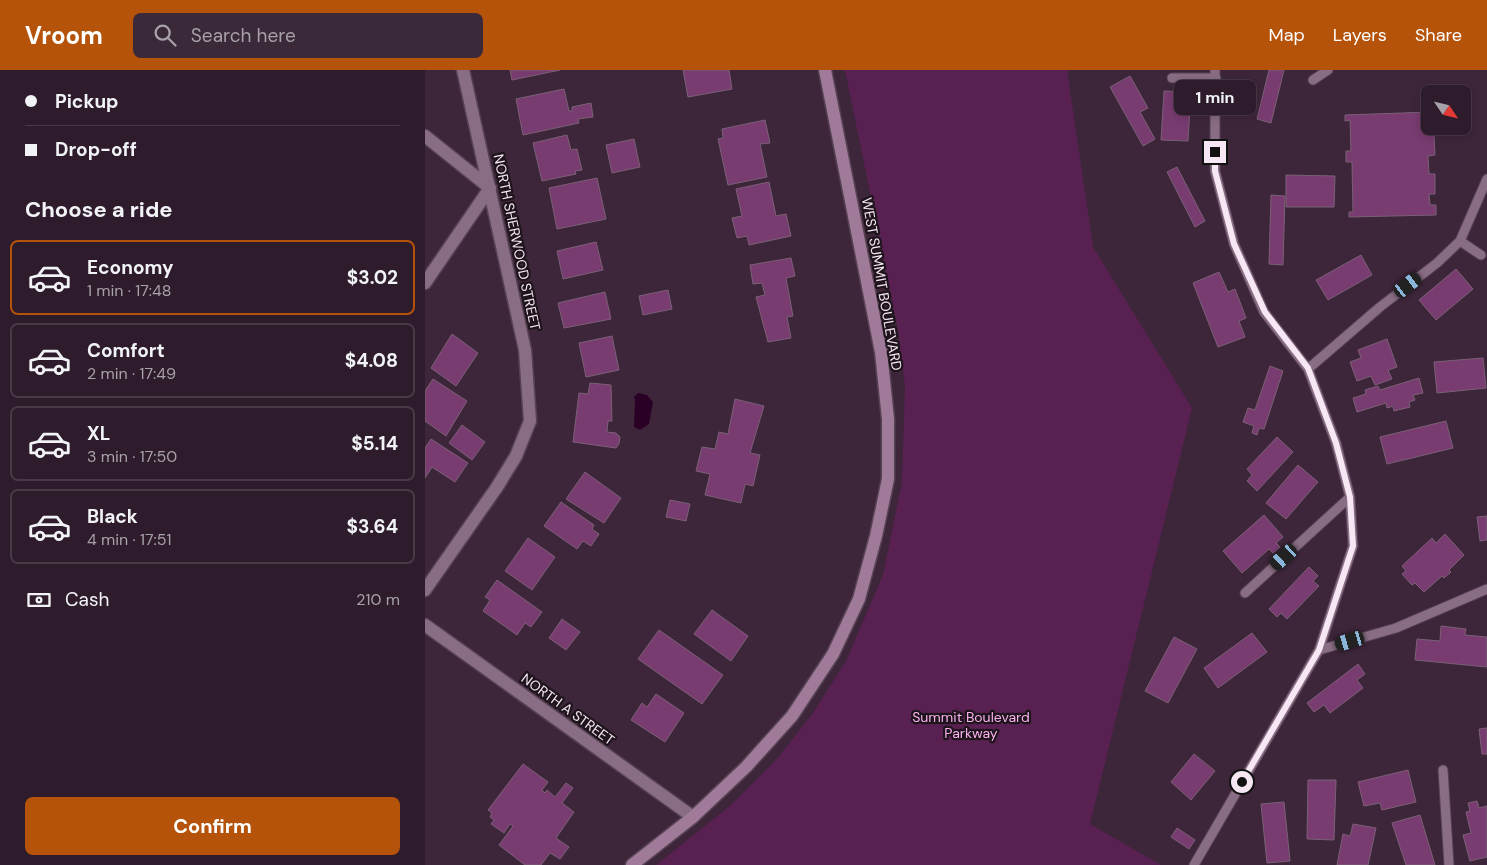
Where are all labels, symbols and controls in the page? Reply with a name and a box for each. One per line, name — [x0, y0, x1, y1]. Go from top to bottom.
search box — [133, 13, 483, 58]
text: Vroom — [25, 20, 103, 51]
icon: search — [151, 21, 179, 49]
text: Search here — [191, 23, 296, 48]
text: Map — [1269, 23, 1305, 47]
text: Layers — [1333, 23, 1387, 47]
text: Share — [1415, 23, 1462, 47]
callout: 1 min — [1174, 79, 1256, 114]
north arrow — [1421, 85, 1471, 135]
map controls — [1421, 85, 1471, 135]
text: 1 min — [1196, 87, 1234, 108]
text: Pickup — [55, 89, 119, 114]
text: Drop-off — [55, 137, 137, 162]
route end — [1204, 141, 1226, 163]
street label: NORTH SHERWOOD STREET — [490, 152, 544, 332]
text: Choose a ride — [25, 195, 173, 224]
street label: WEST SUMMIT BOULEVARD — [858, 196, 906, 372]
icon: car — [27, 255, 72, 300]
text: Economy — [87, 255, 174, 280]
text: $3.02 — [347, 265, 398, 290]
car — [1391, 270, 1424, 300]
text: 1 min · 17:48 — [87, 280, 171, 301]
icon: car — [27, 338, 72, 383]
text: Comfort — [87, 338, 165, 363]
text: $4.08 — [345, 348, 398, 373]
text: 2 min · 17:49 — [87, 363, 176, 384]
icon: car — [27, 421, 72, 466]
text: XL — [87, 421, 110, 446]
text: $5.14 — [351, 431, 398, 456]
text: 3 min · 17:50 — [87, 446, 177, 467]
icon: car — [27, 504, 72, 549]
text: Black — [87, 504, 138, 529]
text: $3.64 — [346, 514, 398, 539]
text: 4 min · 17:51 — [87, 529, 171, 550]
car — [1267, 541, 1300, 573]
icon: cash — [25, 586, 53, 614]
text: Cash — [65, 587, 109, 612]
text: 210 m — [356, 589, 400, 610]
car — [1333, 630, 1366, 652]
street label: NORTH A STREET — [518, 669, 618, 749]
park label: Summit Boulevard Parkway — [912, 708, 1030, 742]
route start — [1231, 771, 1253, 793]
button: Confirm — [25, 797, 400, 855]

